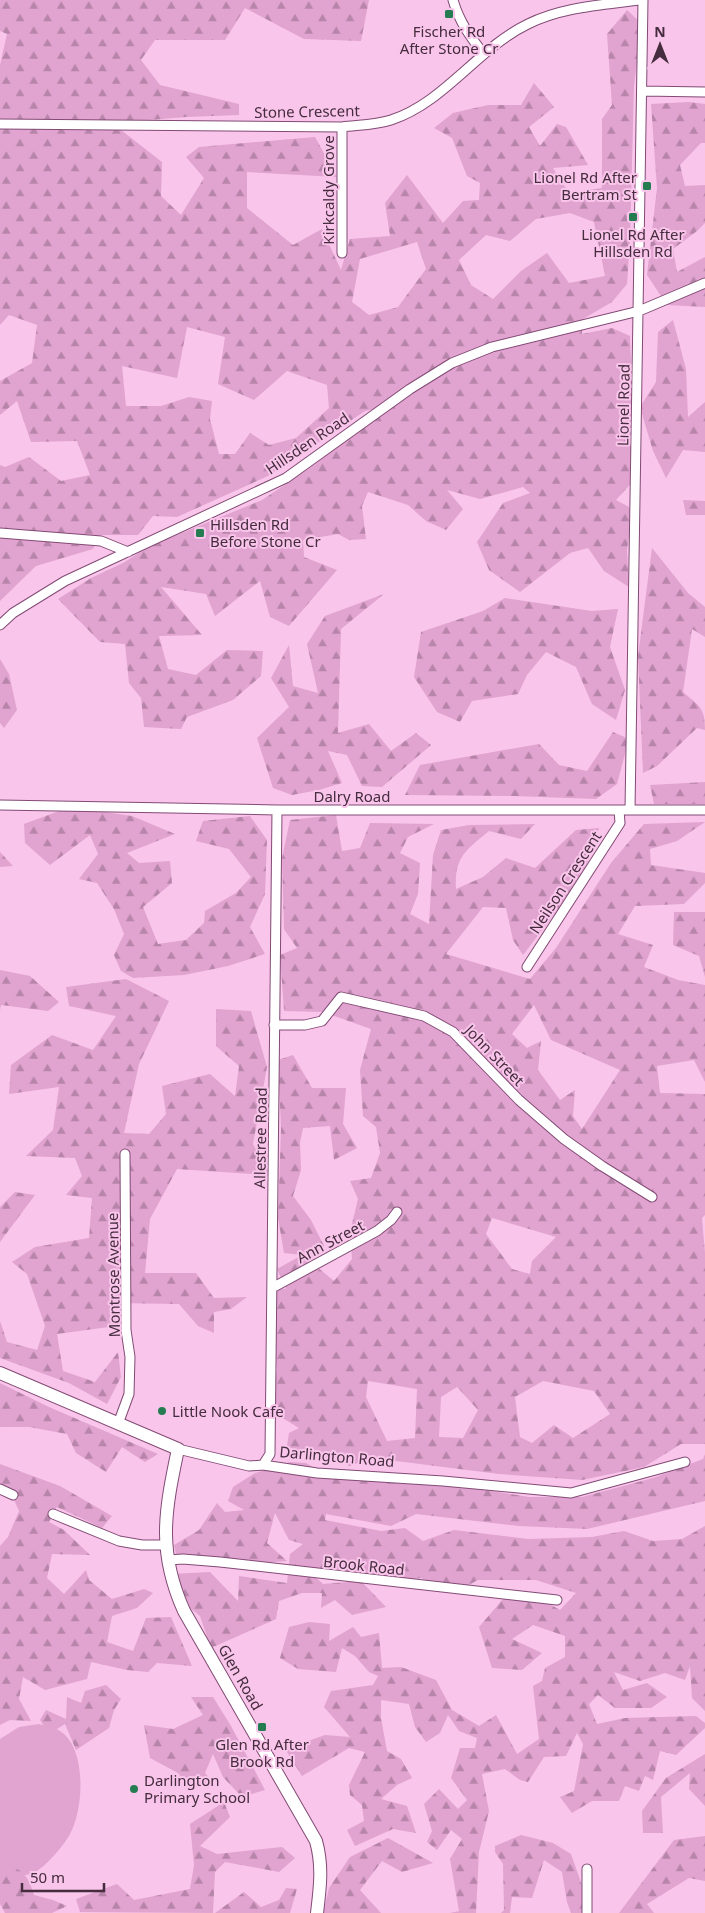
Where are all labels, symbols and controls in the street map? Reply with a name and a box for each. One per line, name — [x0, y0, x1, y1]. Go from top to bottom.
marker: Fischer Rd After Stone Cr — [443, 8, 455, 20]
north arrow — [635, 20, 685, 70]
place label: Fischer Rd After Stone Cr — [400, 21, 498, 58]
text: N — [654, 22, 666, 41]
street label: Stone Crescent — [254, 100, 361, 122]
street label: Kirkcaldy Grove — [318, 135, 338, 245]
place label: Lionel Rd After Bertram St — [533, 167, 638, 204]
marker: Lionel Rd After Bertram St — [641, 180, 653, 192]
marker: Lionel Rd After Hillsden Rd — [627, 211, 639, 223]
place label: Lionel Rd After Hillsden Rd — [581, 224, 685, 261]
street label: Lionel Road — [612, 364, 634, 446]
street label: Hillsden Road — [261, 408, 353, 478]
place label: Hillsden Rd Before Stone Cr — [210, 514, 321, 551]
marker: Hillsden Rd Before Stone Cr — [194, 527, 206, 539]
street label: Dalry Road — [313, 786, 391, 806]
street label: Neilson Crescent — [524, 826, 606, 937]
street label: John Street — [459, 1019, 530, 1090]
street label: Allestree Road — [249, 1087, 271, 1189]
street label: Montrose Avenue — [102, 1213, 124, 1337]
street label: Ann Street — [293, 1215, 368, 1267]
place label: Little Nook Cafe — [172, 1401, 284, 1421]
marker: Little Nook Cafe — [156, 1405, 168, 1417]
street label: Darlington Road — [279, 1441, 395, 1471]
street label: Brook Road — [322, 1551, 406, 1579]
street label: Glen Road — [214, 1641, 268, 1713]
marker: Glen Rd After Brook Rd — [256, 1721, 268, 1733]
place label: Glen Rd After Brook Rd — [215, 1734, 309, 1771]
place label: Darlington Primary School — [144, 1770, 250, 1807]
marker: Darlington Primary School — [128, 1783, 140, 1795]
scale bar — [22, 1860, 105, 1892]
text: 50 m — [30, 1867, 65, 1887]

